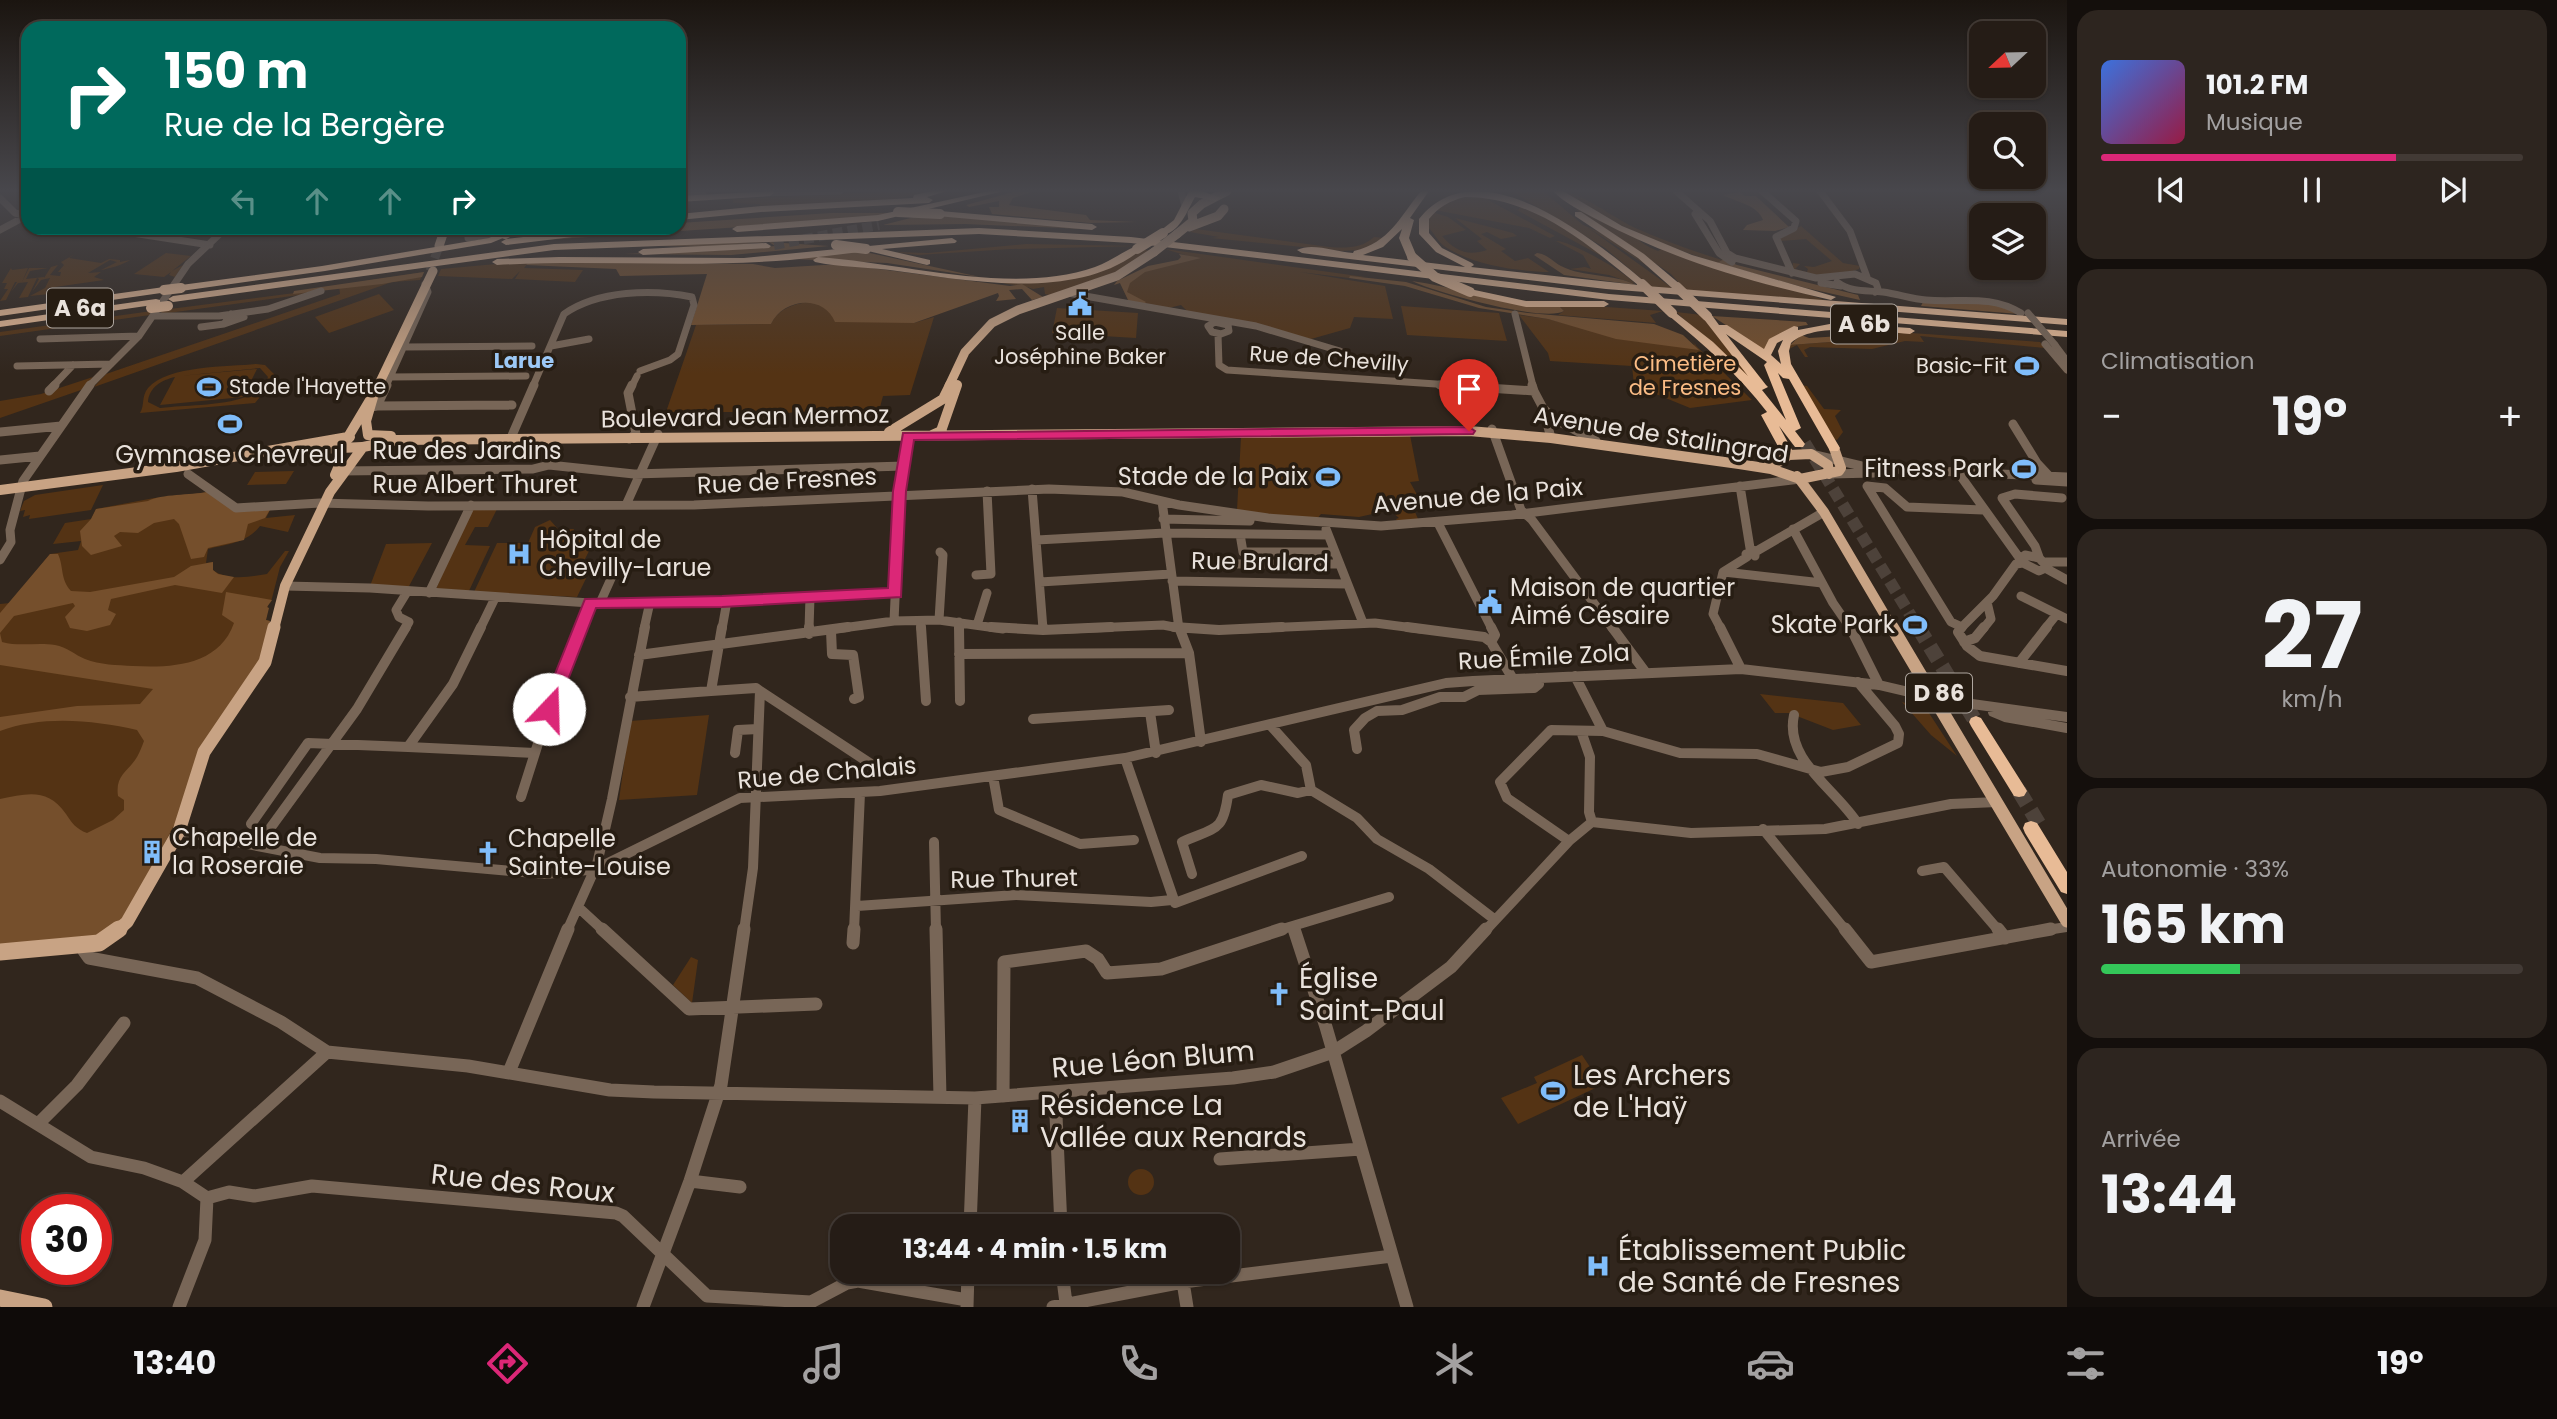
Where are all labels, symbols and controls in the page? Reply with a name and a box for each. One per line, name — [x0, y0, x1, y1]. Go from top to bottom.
north arrow — [1969, 21, 2046, 98]
map controls — [1969, 21, 2046, 280]
text: 150 m — [164, 37, 309, 105]
icon: right — [49, 49, 140, 140]
text: 101.2 FM — [2206, 67, 2308, 103]
text: Rue de la Bergère — [164, 102, 445, 147]
text: Musique — [2206, 106, 2303, 138]
button: search — [1969, 112, 2046, 189]
icon: previous — [2152, 171, 2190, 209]
icon: pause — [2293, 171, 2331, 209]
icon: next — [2434, 171, 2472, 209]
icon: left — [225, 182, 263, 220]
icon: ahead — [298, 182, 336, 220]
icon: ahead — [371, 182, 409, 220]
icon: right — [444, 182, 482, 220]
button: layers — [1969, 203, 2046, 280]
road number: A 6a — [47, 288, 113, 328]
public building icon: Salle Joséphine Baker — [1066, 290, 1094, 318]
road number: A 6b — [1831, 304, 1897, 344]
place label: Salle Joséphine Baker — [994, 318, 1166, 371]
street label: Rue de Chevilly — [1248, 338, 1410, 379]
text: Climatisation — [2101, 345, 2254, 377]
district label: Larue — [494, 346, 554, 375]
park label: Cimetière de Fresnes — [1629, 349, 1741, 402]
place label: Basic-Fit — [1916, 351, 2007, 380]
sports icon: Basic-Fit — [2013, 352, 2041, 380]
pin — [1439, 359, 1499, 431]
icon: arrive — [1450, 370, 1488, 408]
place label: Stade l'Hayette — [229, 372, 386, 401]
sports icon: Stade l'Hayette — [195, 373, 223, 401]
text: 19° — [2272, 380, 2347, 453]
text: − — [2101, 390, 2122, 443]
text: + — [2497, 390, 2523, 443]
street label: Boulevard Jean Mermoz — [600, 397, 890, 436]
street label: Avenue de Stalingrad — [1531, 398, 1791, 471]
sports icon: Gymnase Chevreul — [216, 410, 244, 438]
street label: Rue des Jardins — [372, 434, 562, 467]
place label: Gymnase Chevreul — [115, 438, 345, 471]
place label: Fitness Park — [1864, 452, 2005, 485]
sports icon: Fitness Park — [2010, 455, 2038, 483]
street label: Rue de Fresnes — [696, 459, 878, 502]
place label: Stade de la Paix — [1118, 460, 1308, 493]
sports icon: Stade de la Paix — [1314, 463, 1342, 491]
street label: Rue Albert Thuret — [373, 468, 577, 501]
street label: Avenue de la Paix — [1372, 470, 1585, 521]
place label: Hôpital de Chevilly-Larue — [539, 523, 711, 584]
hospital icon: Hôpital de Chevilly-Larue — [505, 540, 533, 568]
street label: Rue Brulard — [1191, 544, 1329, 579]
place label: Maison de quartier Aimé Césaire — [1510, 571, 1735, 632]
text: 27 — [2262, 572, 2362, 700]
public building icon: Maison de quartier Aimé Césaire — [1476, 588, 1504, 616]
place label: Skate Park — [1771, 608, 1896, 641]
sports icon: Skate Park — [1901, 611, 1929, 639]
street label: Rue Émile Zola — [1457, 636, 1631, 677]
position arrow — [512, 672, 586, 746]
road number: D 86 — [1906, 674, 1972, 712]
text: km/h — [2281, 683, 2343, 715]
street label: Rue de Chalais — [736, 748, 918, 797]
place label: Chapelle de la Roseraie — [172, 821, 317, 882]
place label: Chapelle Sainte-Louise — [508, 822, 671, 883]
building icon: Chapelle de la Roseraie — [138, 838, 166, 866]
church icon: Chapelle Sainte-Louise — [474, 839, 502, 867]
text: Autonomie · 33% — [2101, 853, 2289, 885]
street label: Rue Thuret — [950, 861, 1078, 896]
text: 165 km — [2101, 888, 2286, 961]
place label: Église Saint-Paul — [1299, 959, 1445, 1030]
church icon: Église Saint-Paul — [1265, 980, 1293, 1008]
street label: Rue Léon Blum — [1050, 1031, 1256, 1088]
place label: Les Archers de L'Haÿ — [1573, 1056, 1731, 1127]
sports icon: Les Archers de L'Haÿ — [1539, 1077, 1567, 1105]
place label: Résidence La Vallée aux Renards — [1040, 1086, 1307, 1157]
building icon: Résidence La Vallée aux Renards — [1006, 1107, 1034, 1135]
text: Arrivée — [2101, 1123, 2181, 1155]
street label: Rue des Roux — [429, 1154, 617, 1213]
text: 13:44 — [2101, 1158, 2237, 1231]
speed limit sign: 30 — [21, 1194, 112, 1285]
text: 13:44 · 4 min · 1.5 km — [903, 1231, 1167, 1267]
place label: Établissement Public de Santé de Fresnes — [1618, 1231, 1906, 1302]
hospital icon: Établissement Public de Santé de Fresnes — [1584, 1252, 1612, 1280]
icon: directions — [483, 1339, 532, 1388]
icon: music — [799, 1339, 848, 1388]
icon: phone — [1114, 1339, 1163, 1388]
icon: climate — [1430, 1339, 1479, 1388]
icon: car — [1746, 1339, 1795, 1388]
icon: filters — [2061, 1339, 2110, 1388]
text: 13:40 — [133, 1340, 216, 1385]
text: 19° — [2377, 1340, 2424, 1385]

